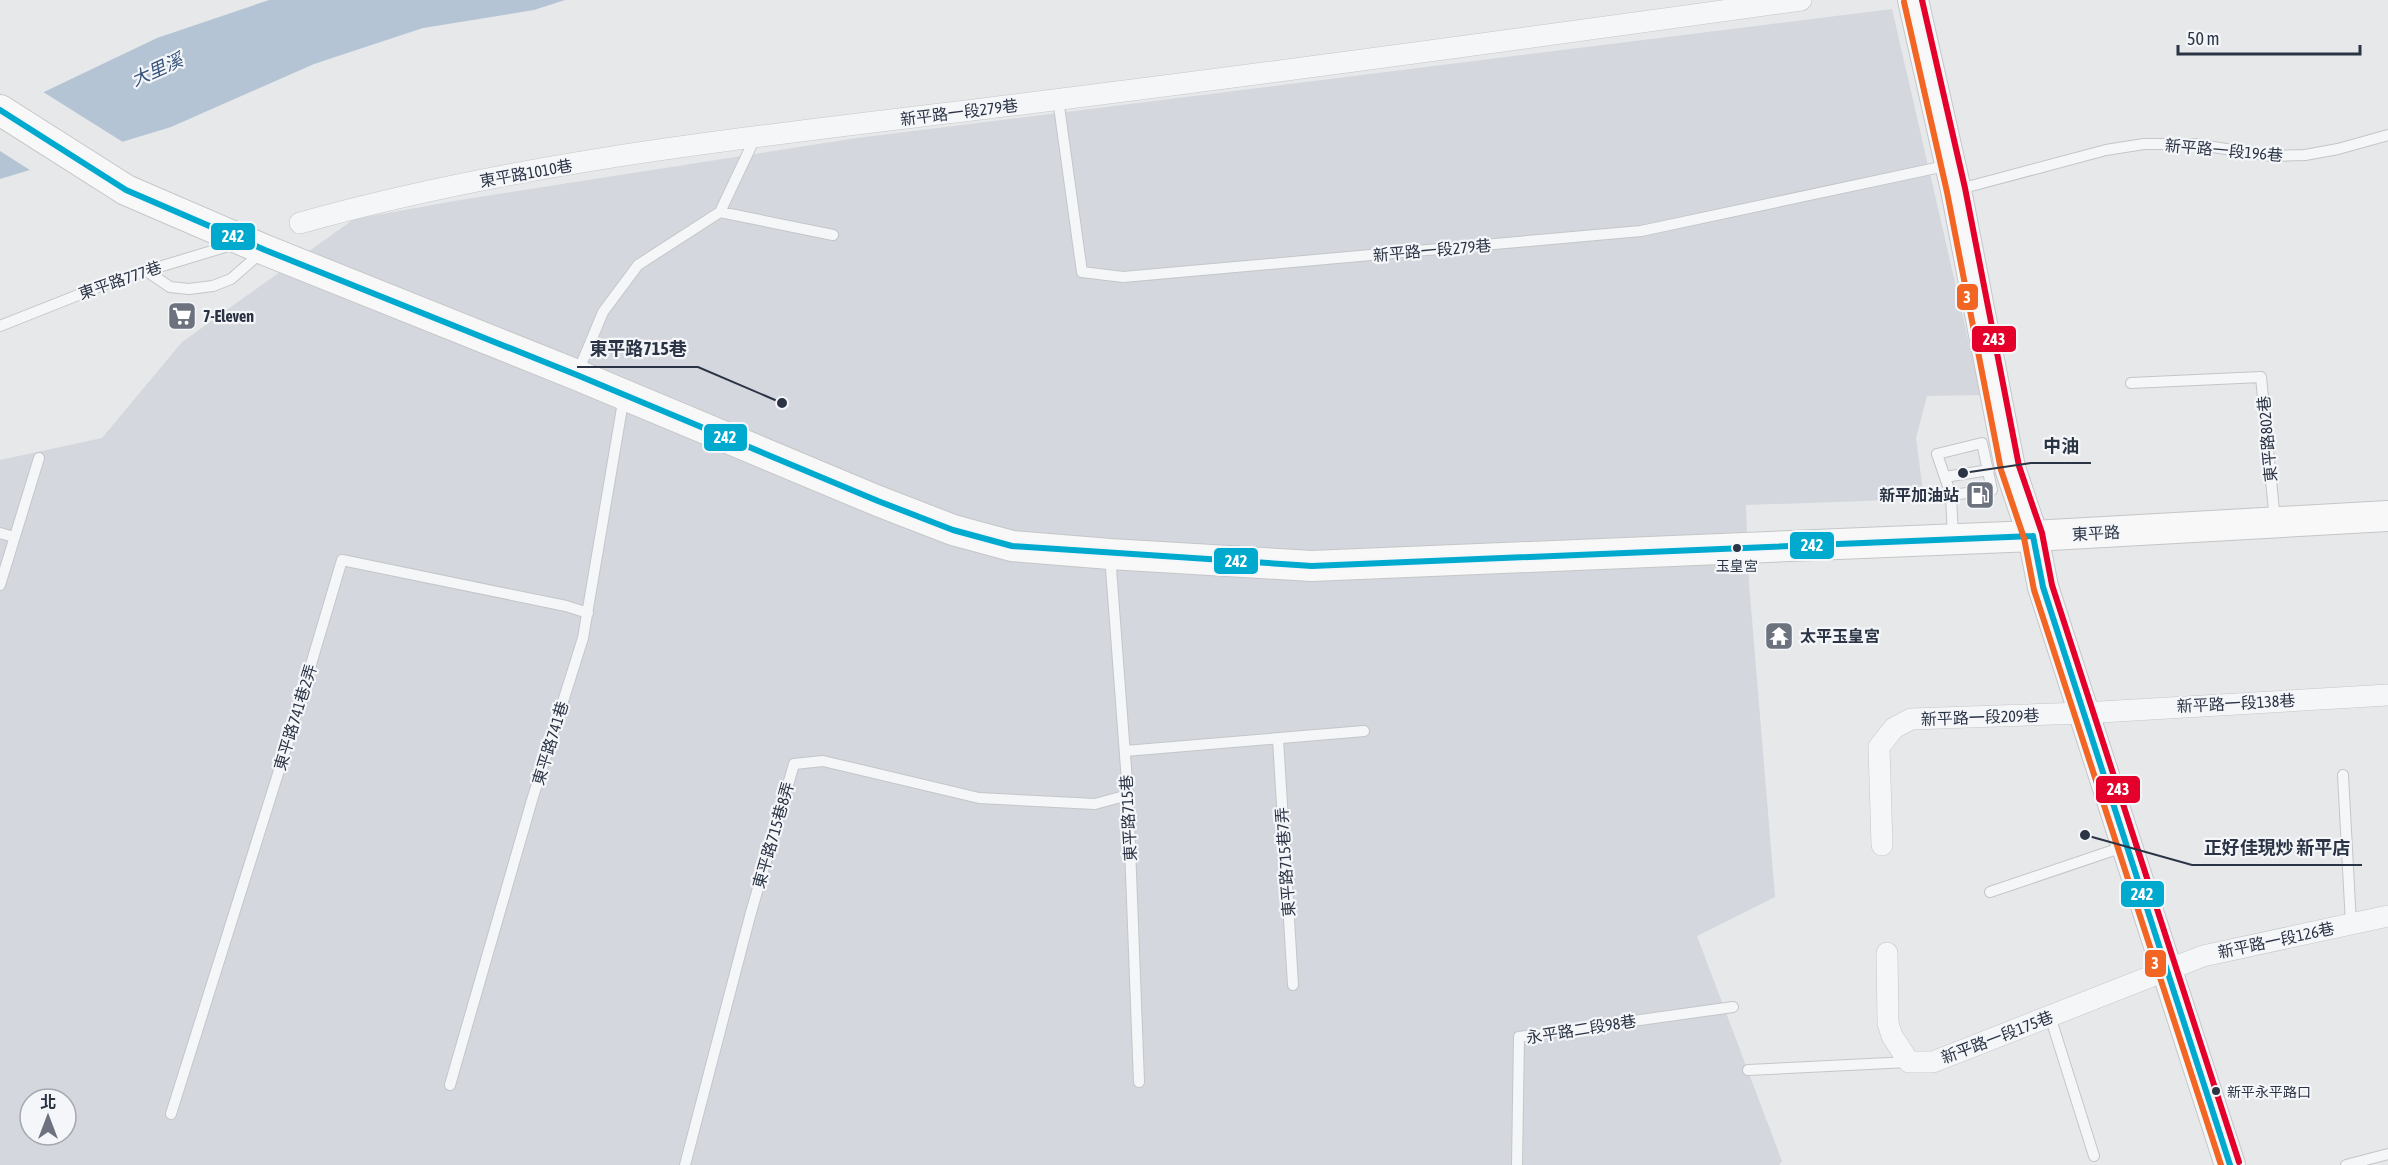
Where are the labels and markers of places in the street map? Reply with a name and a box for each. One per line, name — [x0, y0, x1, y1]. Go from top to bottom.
supermarket icon: 7-Eleven — [166, 300, 198, 332]
place label: 7-Eleven — [203, 307, 254, 325]
callout: 東平路715巷 — [577, 331, 698, 367]
callout: 中油 — [2031, 427, 2091, 463]
fuel station icon: 新平加油站 — [1964, 479, 1996, 511]
place label: 新平加油站 — [1879, 486, 1959, 504]
marker: 玉皇宮 — [1731, 542, 1743, 554]
place label: 玉皇宮 — [1716, 558, 1758, 574]
temple icon: 太平玉皇宮 — [1763, 620, 1795, 652]
place label: 太平玉皇宮 — [1800, 627, 1880, 645]
callout: 正好佳現炒 新平店 — [2192, 829, 2362, 865]
place label: 新平永平路口 — [2227, 1084, 2311, 1100]
marker: 新平永平路口 — [2210, 1085, 2222, 1097]

